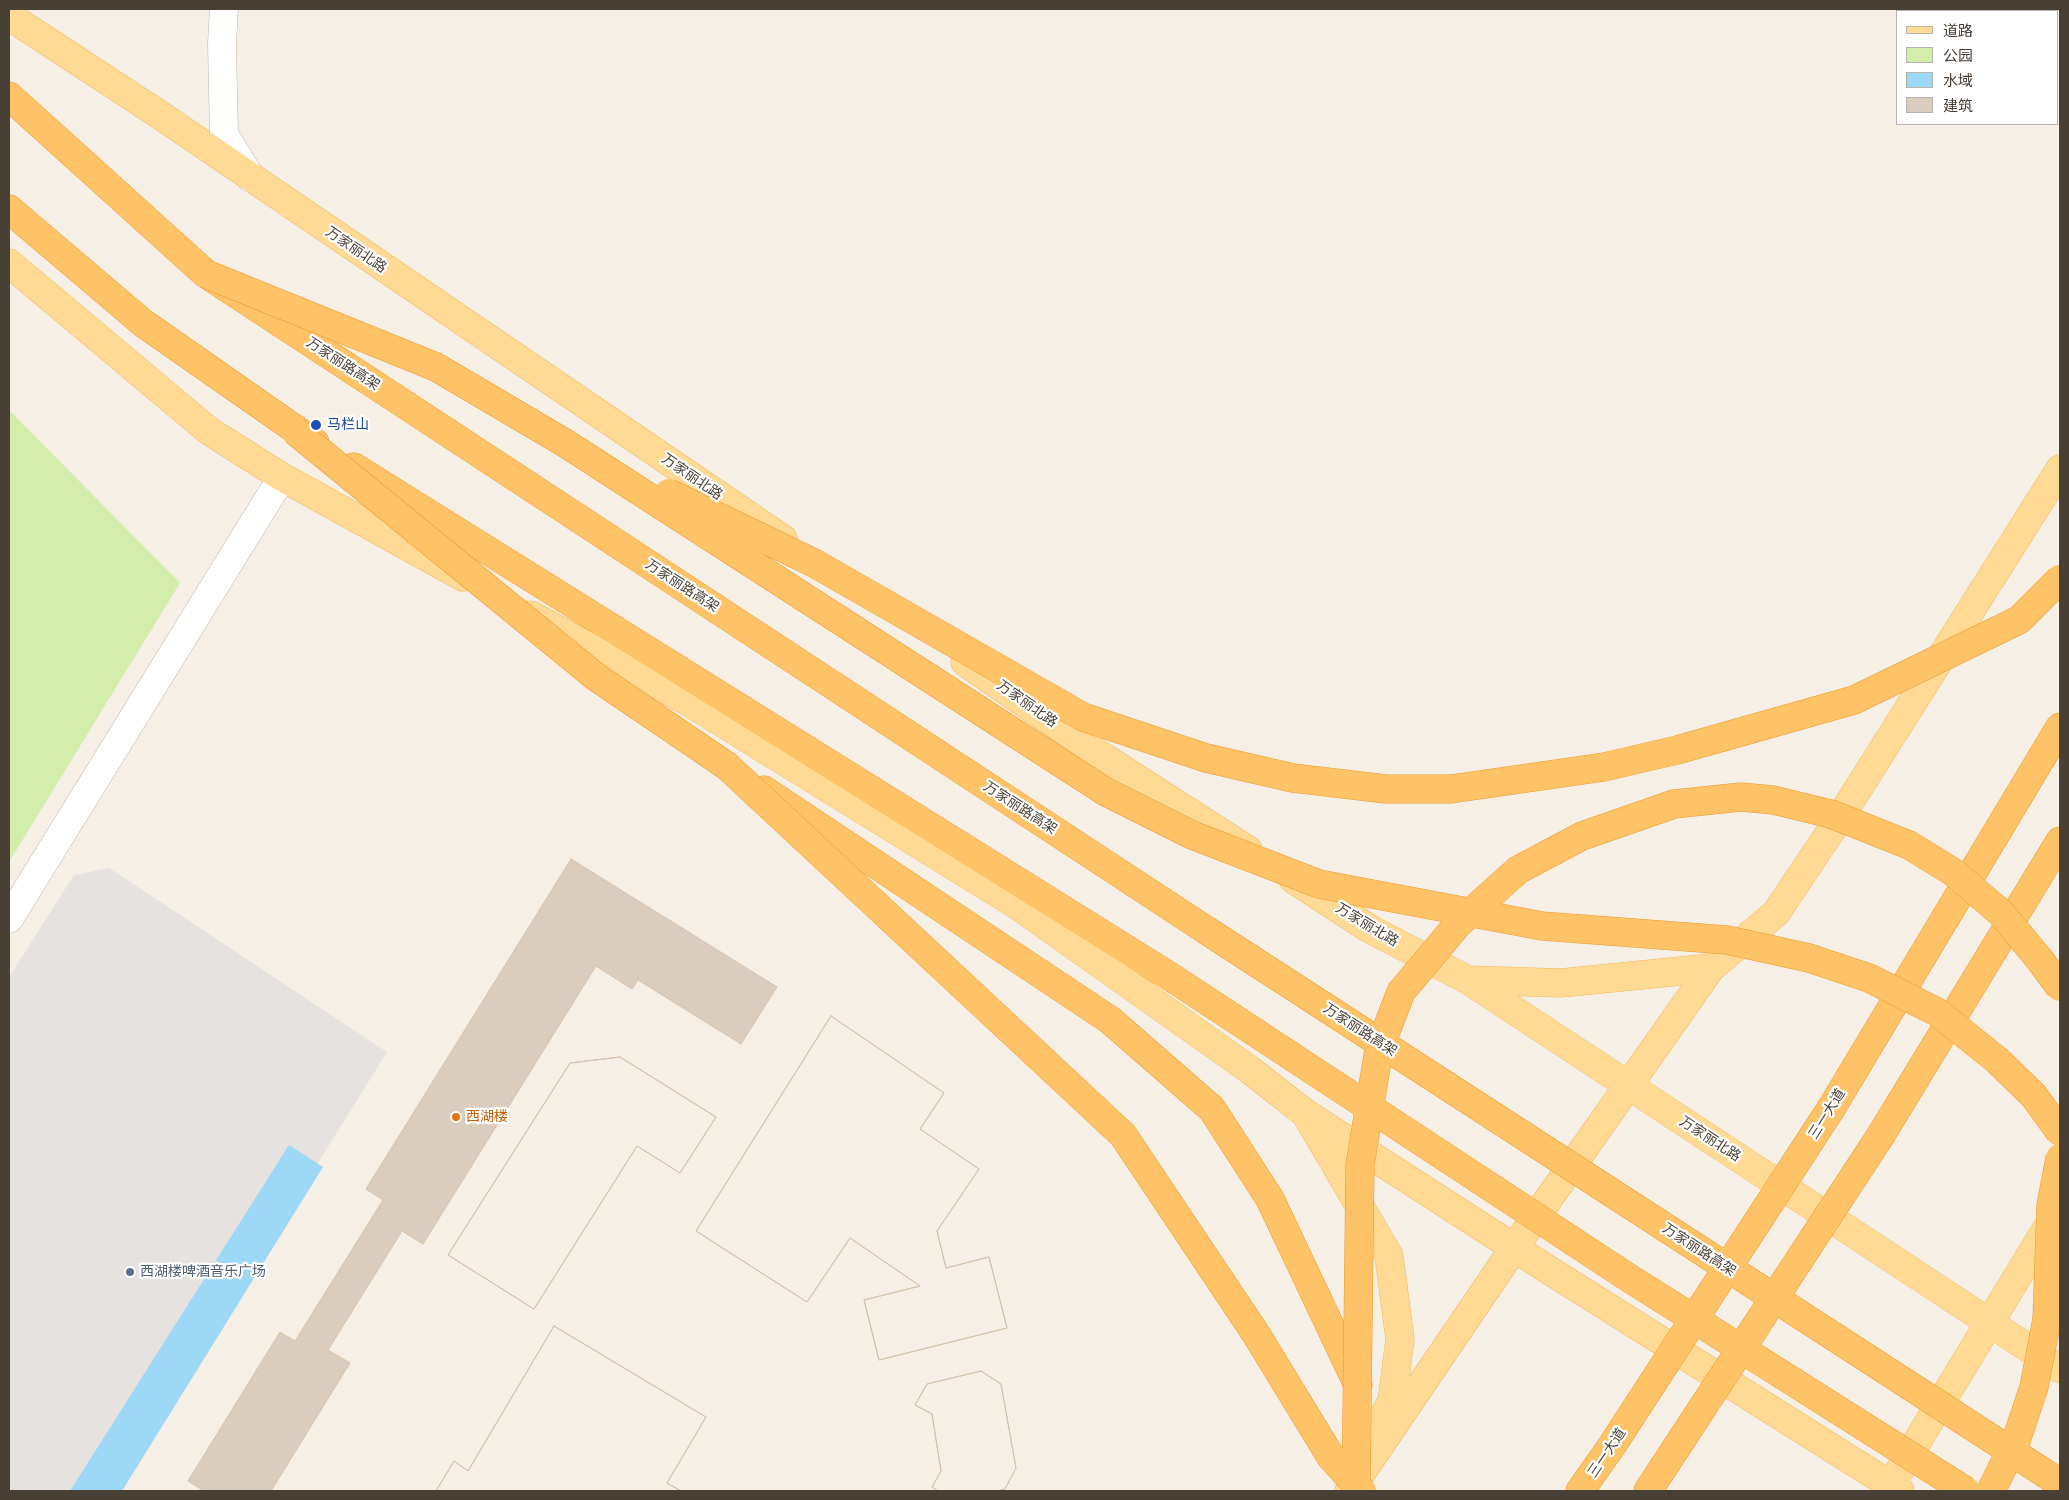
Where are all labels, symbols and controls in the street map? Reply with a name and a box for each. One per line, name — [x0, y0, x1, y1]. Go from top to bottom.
legend — [1896, 10, 2059, 125]
text: 道路 — [1943, 21, 1973, 40]
text: 公园 — [1943, 46, 1973, 65]
text: 水域 — [1943, 71, 1973, 90]
text: 建筑 — [1943, 96, 1973, 115]
street label: 万家丽北路 — [322, 223, 390, 277]
street label: 万家丽路高架 — [303, 334, 383, 394]
place label: 马栏山 — [327, 417, 369, 433]
marker: 马栏山 — [309, 418, 323, 432]
street label: 万家丽北路 — [658, 450, 726, 504]
street label: 万家丽路高架 — [642, 556, 722, 616]
street label: 万家丽北路 — [994, 677, 1060, 731]
street label: 万家丽路高架 — [980, 778, 1060, 838]
street label: 万家丽北路 — [1333, 900, 1401, 950]
street label: 万家丽路高架 — [1320, 1000, 1400, 1060]
street label: 三一大道 — [1805, 1086, 1849, 1142]
place label: 西湖楼 — [466, 1109, 508, 1125]
marker: 西湖楼 — [450, 1111, 462, 1123]
street label: 万家丽北路 — [1676, 1113, 1744, 1165]
street label: 万家丽路高架 — [1659, 1220, 1739, 1280]
place label: 西湖楼啤酒音乐广场 — [140, 1264, 266, 1280]
marker: 西湖楼啤酒音乐广场 — [124, 1266, 136, 1278]
street label: 三一大道 — [1584, 1425, 1630, 1481]

